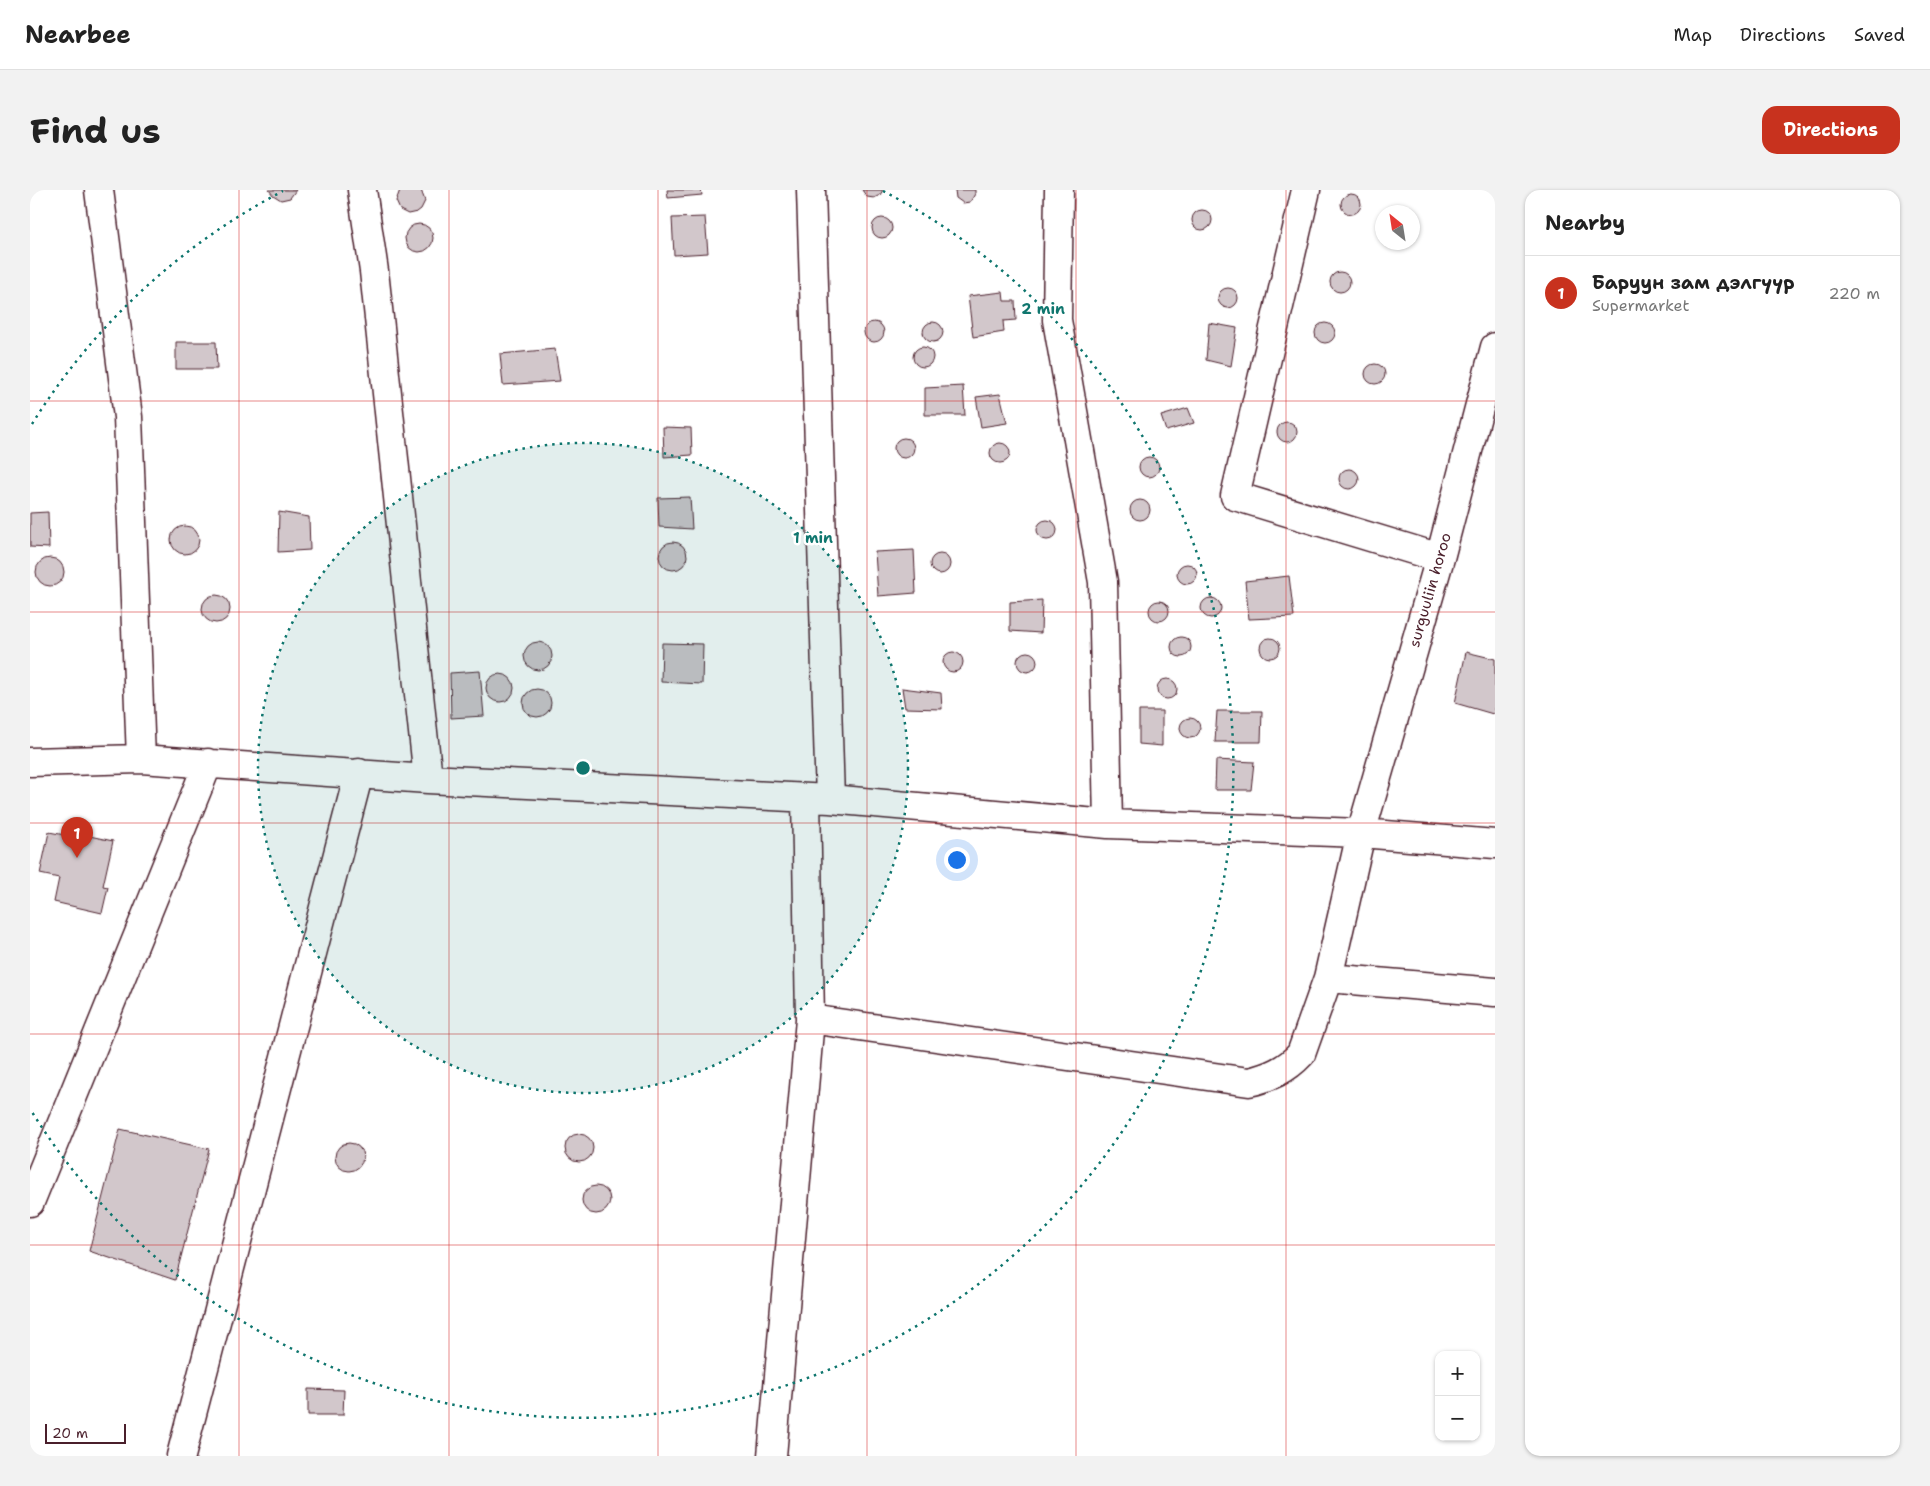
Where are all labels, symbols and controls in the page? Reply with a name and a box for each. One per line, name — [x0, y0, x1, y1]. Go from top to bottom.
text: Nearbee — [25, 19, 131, 51]
text: Map — [1674, 23, 1712, 47]
text: Directions — [1740, 23, 1826, 47]
text: Saved — [1854, 23, 1905, 47]
button: Directions — [1762, 106, 1900, 154]
text: Find us — [30, 107, 161, 154]
north arrow — [1375, 205, 1420, 250]
text: Nearby — [1545, 209, 1625, 237]
text: Баруун зам дэлгүүр — [1592, 270, 1795, 295]
text: 1 — [1557, 283, 1565, 304]
text: 220 m — [1828, 283, 1880, 304]
text: Supermarket — [1592, 295, 1689, 316]
text: 2 min — [1021, 299, 1065, 319]
text: 1 min — [793, 528, 833, 548]
street label: surguuliin horoo — [1404, 530, 1456, 650]
centre of rings — [574, 759, 592, 777]
pin: 1 — [61, 817, 93, 858]
your location — [944, 847, 970, 873]
map controls — [1435, 1351, 1480, 1441]
button: + — [1435, 1351, 1480, 1396]
button: − — [1435, 1396, 1480, 1441]
scale bar — [45, 1421, 126, 1444]
text: 20 m — [52, 1424, 88, 1442]

